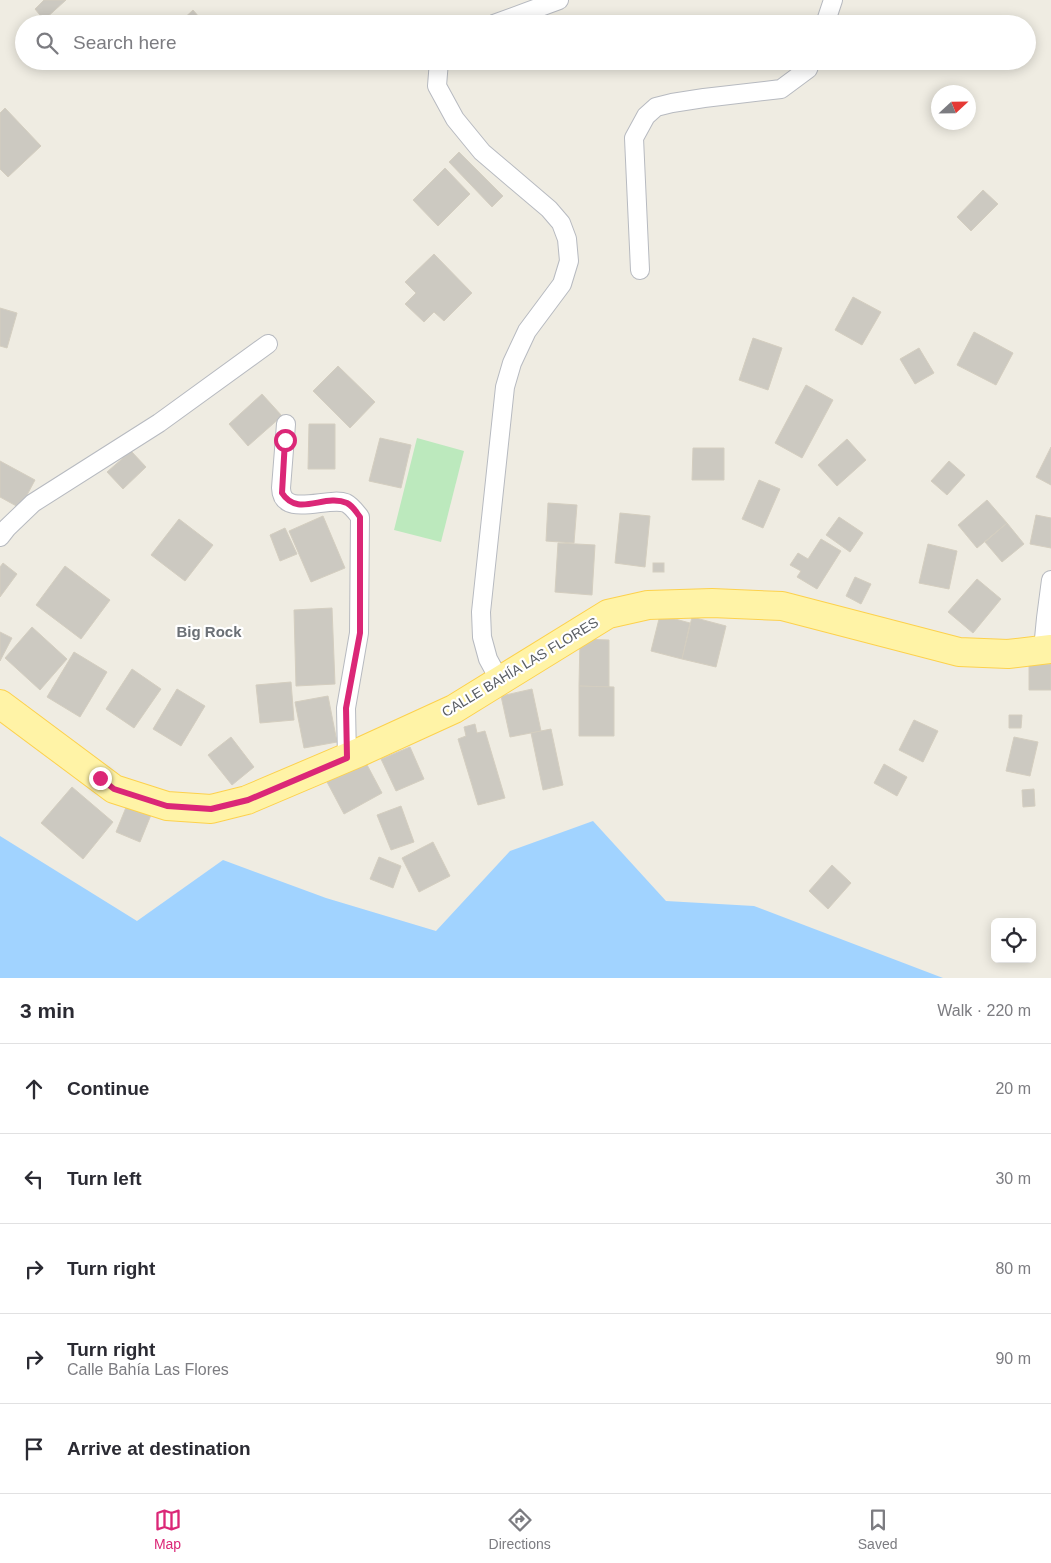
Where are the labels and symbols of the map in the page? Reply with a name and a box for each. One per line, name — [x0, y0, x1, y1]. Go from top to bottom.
north arrow — [931, 85, 976, 130]
route start — [274, 429, 297, 452]
street label: CALLE BAHÍA LAS FLORES — [439, 614, 601, 720]
district label: Big Rock — [176, 623, 242, 640]
route end — [89, 767, 112, 790]

